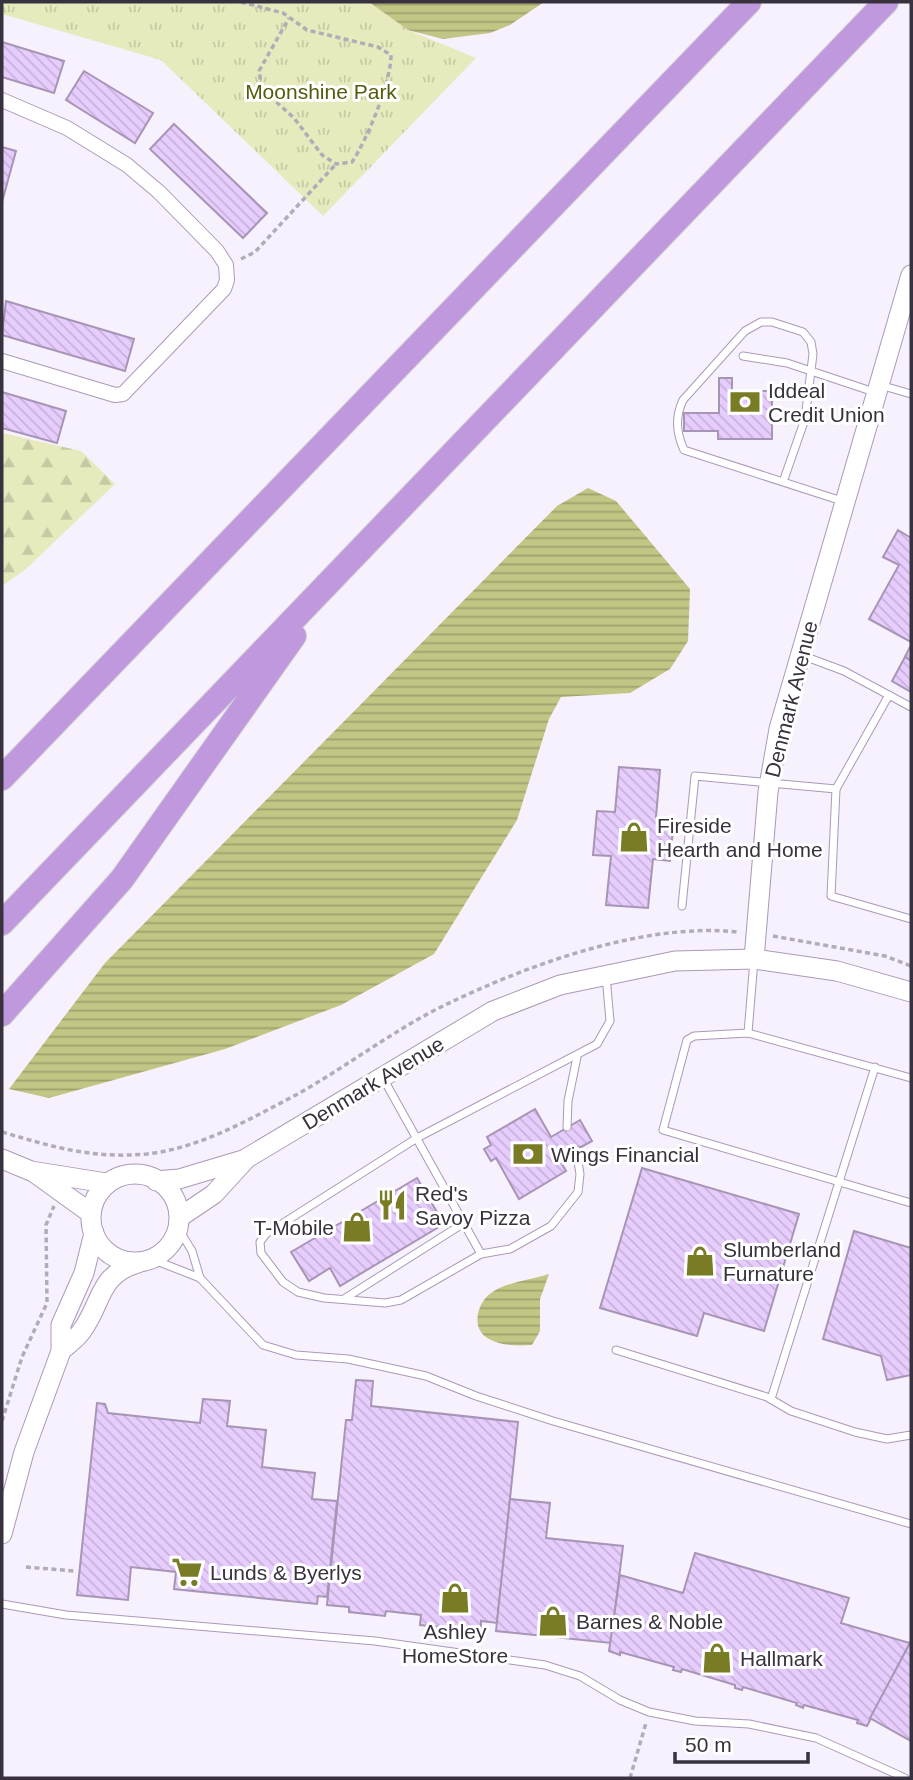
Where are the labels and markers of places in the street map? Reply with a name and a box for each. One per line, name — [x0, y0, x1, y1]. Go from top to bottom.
place label: Iddeal Credit Union — [768, 379, 885, 426]
bank icon: Iddeal Credit Union — [728, 385, 762, 419]
place label: Fireside Hearth and Home — [657, 814, 823, 861]
shop icon: Fireside Hearth and Home — [617, 820, 651, 854]
bank icon: Wings Financial — [511, 1137, 545, 1171]
place label: Wings Financial — [551, 1143, 699, 1166]
place label: Red's Savoy Pizza — [415, 1182, 531, 1229]
restaurant icon: Red's Savoy Pizza — [375, 1188, 409, 1222]
shop icon: T-Mobile — [340, 1210, 374, 1244]
place label: T-Mobile — [253, 1216, 334, 1239]
place label: Slumberland Furnature — [723, 1238, 841, 1285]
shop icon: Slumberland Furnature — [683, 1244, 717, 1278]
supermarket icon: Lunds & Byerlys — [170, 1555, 204, 1589]
place label: Lunds & Byerlys — [210, 1561, 362, 1584]
shop icon: Ashley HomeStore — [438, 1581, 472, 1615]
shop icon: Barnes & Noble — [536, 1604, 570, 1638]
place label: Barnes & Noble — [576, 1610, 723, 1633]
place label: Ashley HomeStore — [402, 1620, 508, 1667]
shop icon: Hallmark — [700, 1641, 734, 1675]
place label: Hallmark — [740, 1647, 823, 1670]

